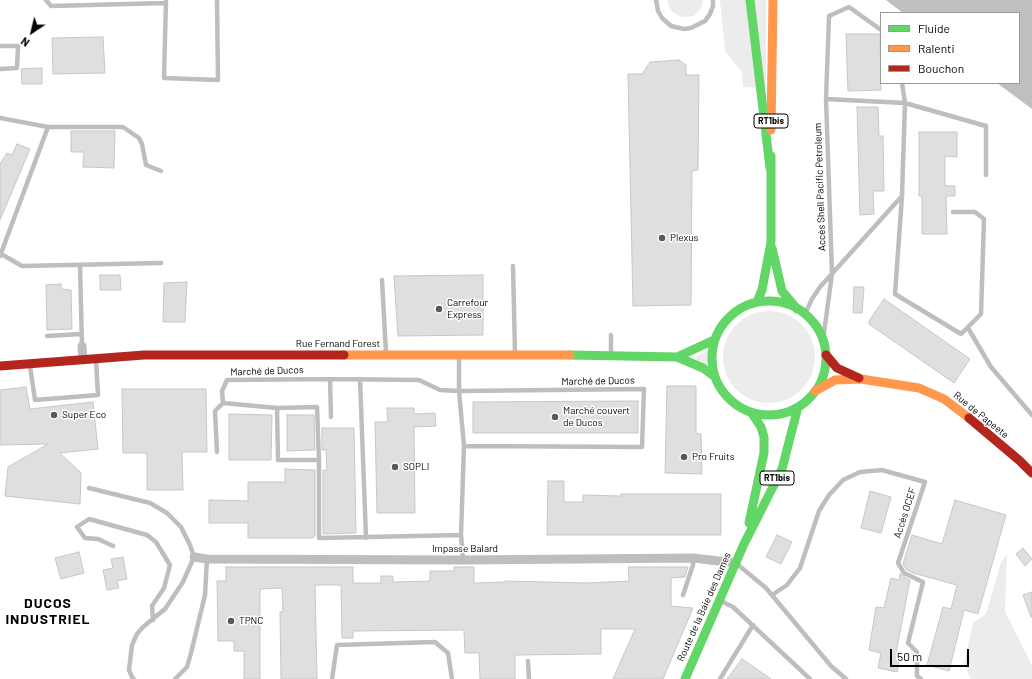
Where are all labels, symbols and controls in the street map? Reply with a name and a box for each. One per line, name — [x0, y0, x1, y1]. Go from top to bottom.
north arrow — [12, 12, 52, 52]
legend — [880, 12, 1020, 84]
text: Fluide — [918, 21, 950, 35]
text: N — [18, 35, 32, 50]
text: Ralenti — [918, 41, 955, 55]
text: Bouchon — [918, 61, 964, 75]
road number: RT1bis — [754, 114, 788, 128]
street label: Accès Shell Pacific Petroleum — [812, 123, 828, 251]
place label: Plexus — [670, 232, 698, 244]
marker: Plexus — [657, 233, 667, 243]
place label: Carrefour Express — [447, 297, 488, 320]
marker: Carrefour Express — [434, 304, 444, 314]
street label: Rue Fernand Forest — [296, 338, 380, 350]
street label: Marché de Ducos — [230, 364, 304, 378]
street label: Marché de Ducos — [561, 374, 635, 388]
street label: Rue de Papeete — [951, 389, 1011, 441]
place label: Marché couvert de Ducos — [563, 405, 630, 428]
place label: Super Eco — [62, 409, 106, 421]
marker: Super Eco — [49, 410, 59, 420]
marker: Marché couvert de Ducos — [550, 412, 560, 422]
place label: Pro Fruits — [692, 451, 735, 463]
marker: Pro Fruits — [679, 452, 689, 462]
place label: SOPLI — [403, 461, 429, 473]
marker: SOPLI — [390, 462, 400, 472]
road number: RT1bis — [760, 471, 794, 485]
street label: Accès OCEF — [891, 486, 919, 540]
street label: Impasse Balard — [432, 543, 498, 555]
street label: Route de la Baie des Dames — [674, 551, 734, 663]
district label: DUCOS INDUSTRIEL — [5, 595, 91, 628]
place label: TPNC — [239, 615, 263, 627]
marker: TPNC — [226, 616, 236, 626]
scale bar — [892, 641, 971, 667]
text: 50 m — [897, 649, 922, 663]

